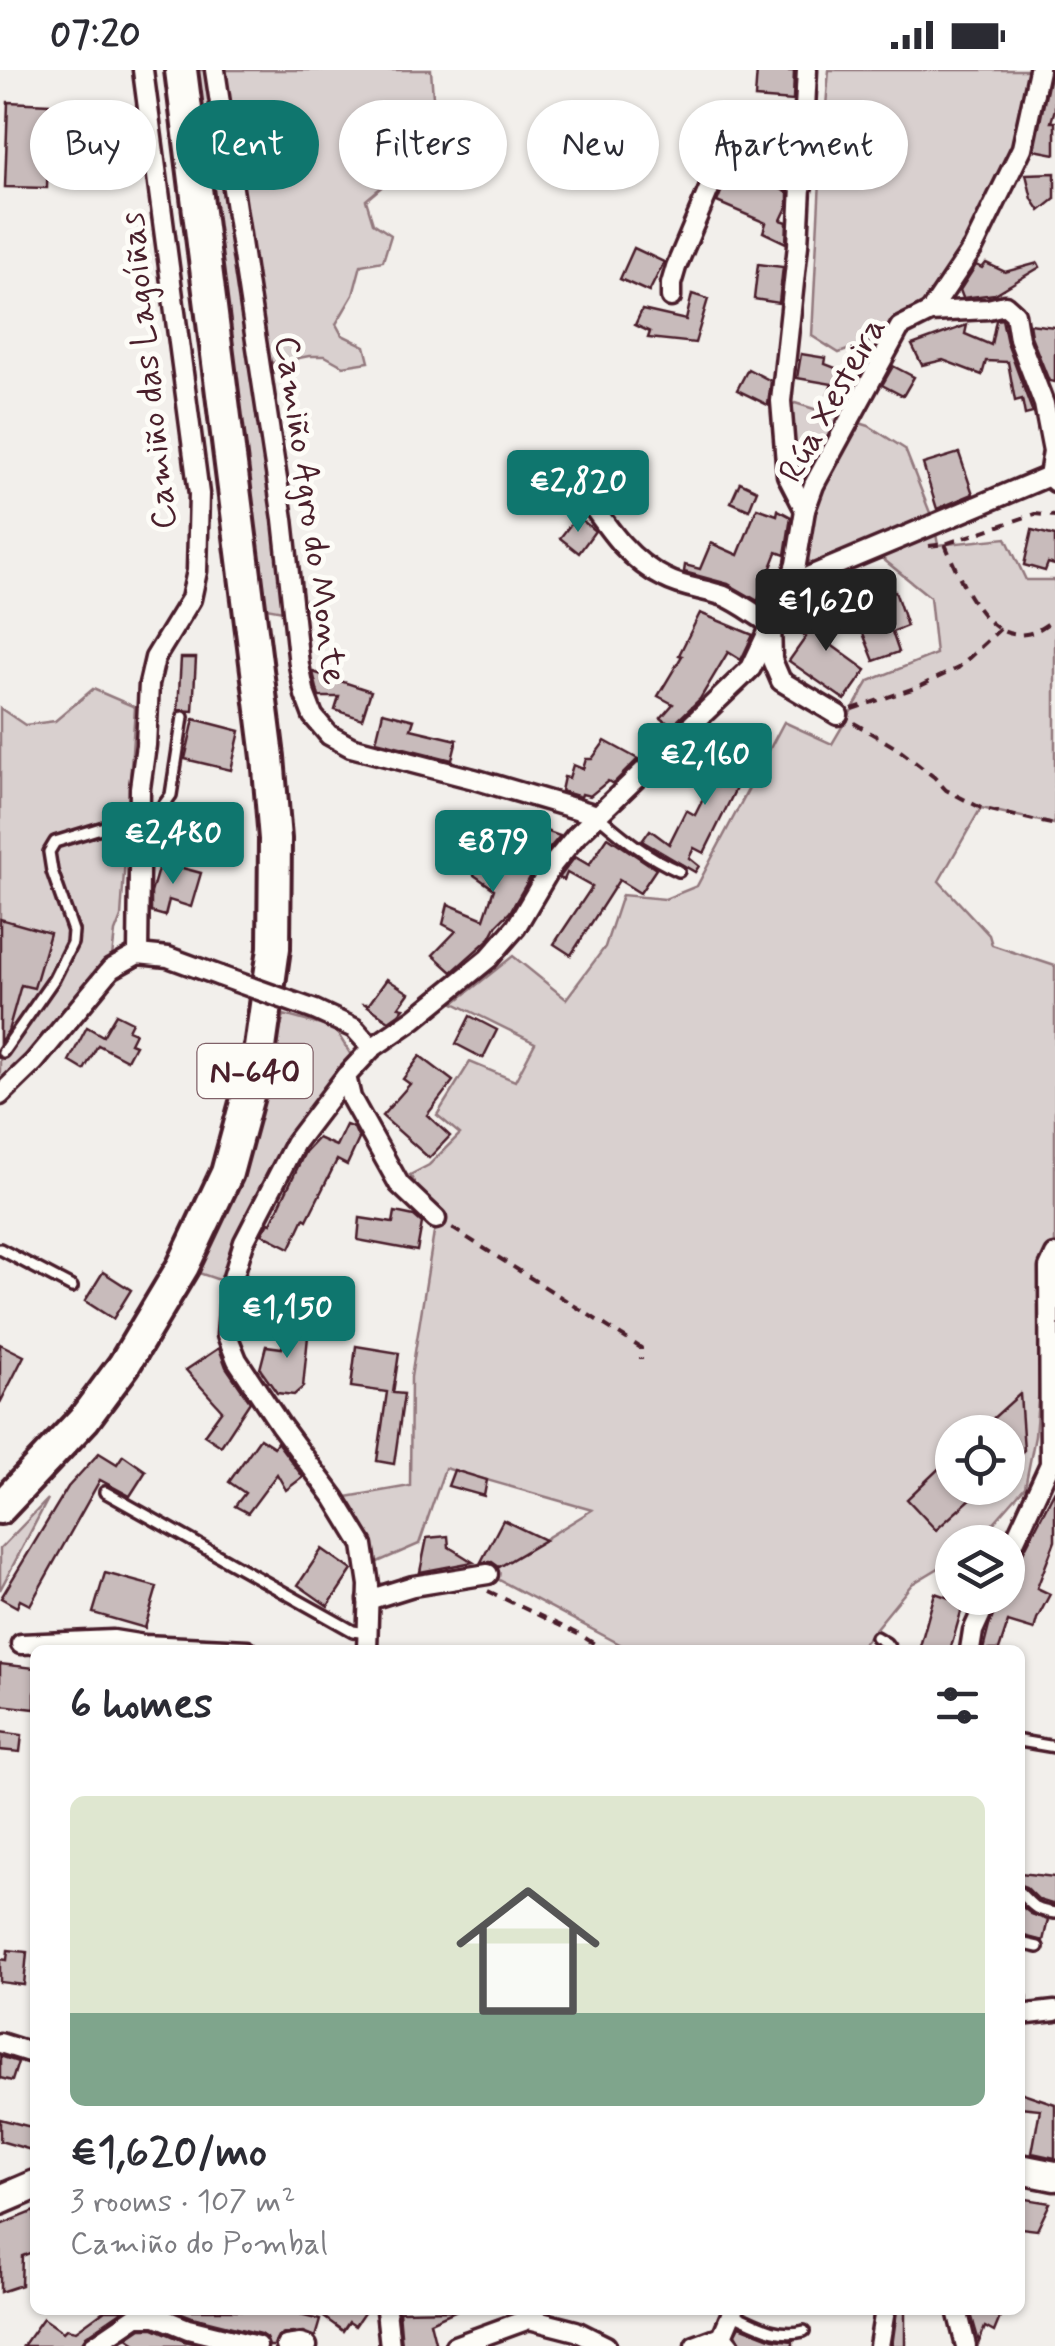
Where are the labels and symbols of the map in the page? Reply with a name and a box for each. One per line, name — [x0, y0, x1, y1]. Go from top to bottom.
street label: Camiño das Lagoíñas — [109, 210, 189, 532]
street label: Rúa Xesteira — [768, 309, 897, 491]
street label: Camiño Agro do Monte — [263, 333, 357, 688]
pin: €2,820 — [497, 450, 659, 535]
pin: €1,620 — [745, 569, 907, 654]
pin: €2,160 — [624, 723, 786, 808]
pin: €2,480 — [92, 802, 254, 887]
pin: €879 — [434, 810, 552, 895]
road number: N-640 — [198, 1044, 312, 1098]
pin: €1,150 — [206, 1276, 368, 1361]

